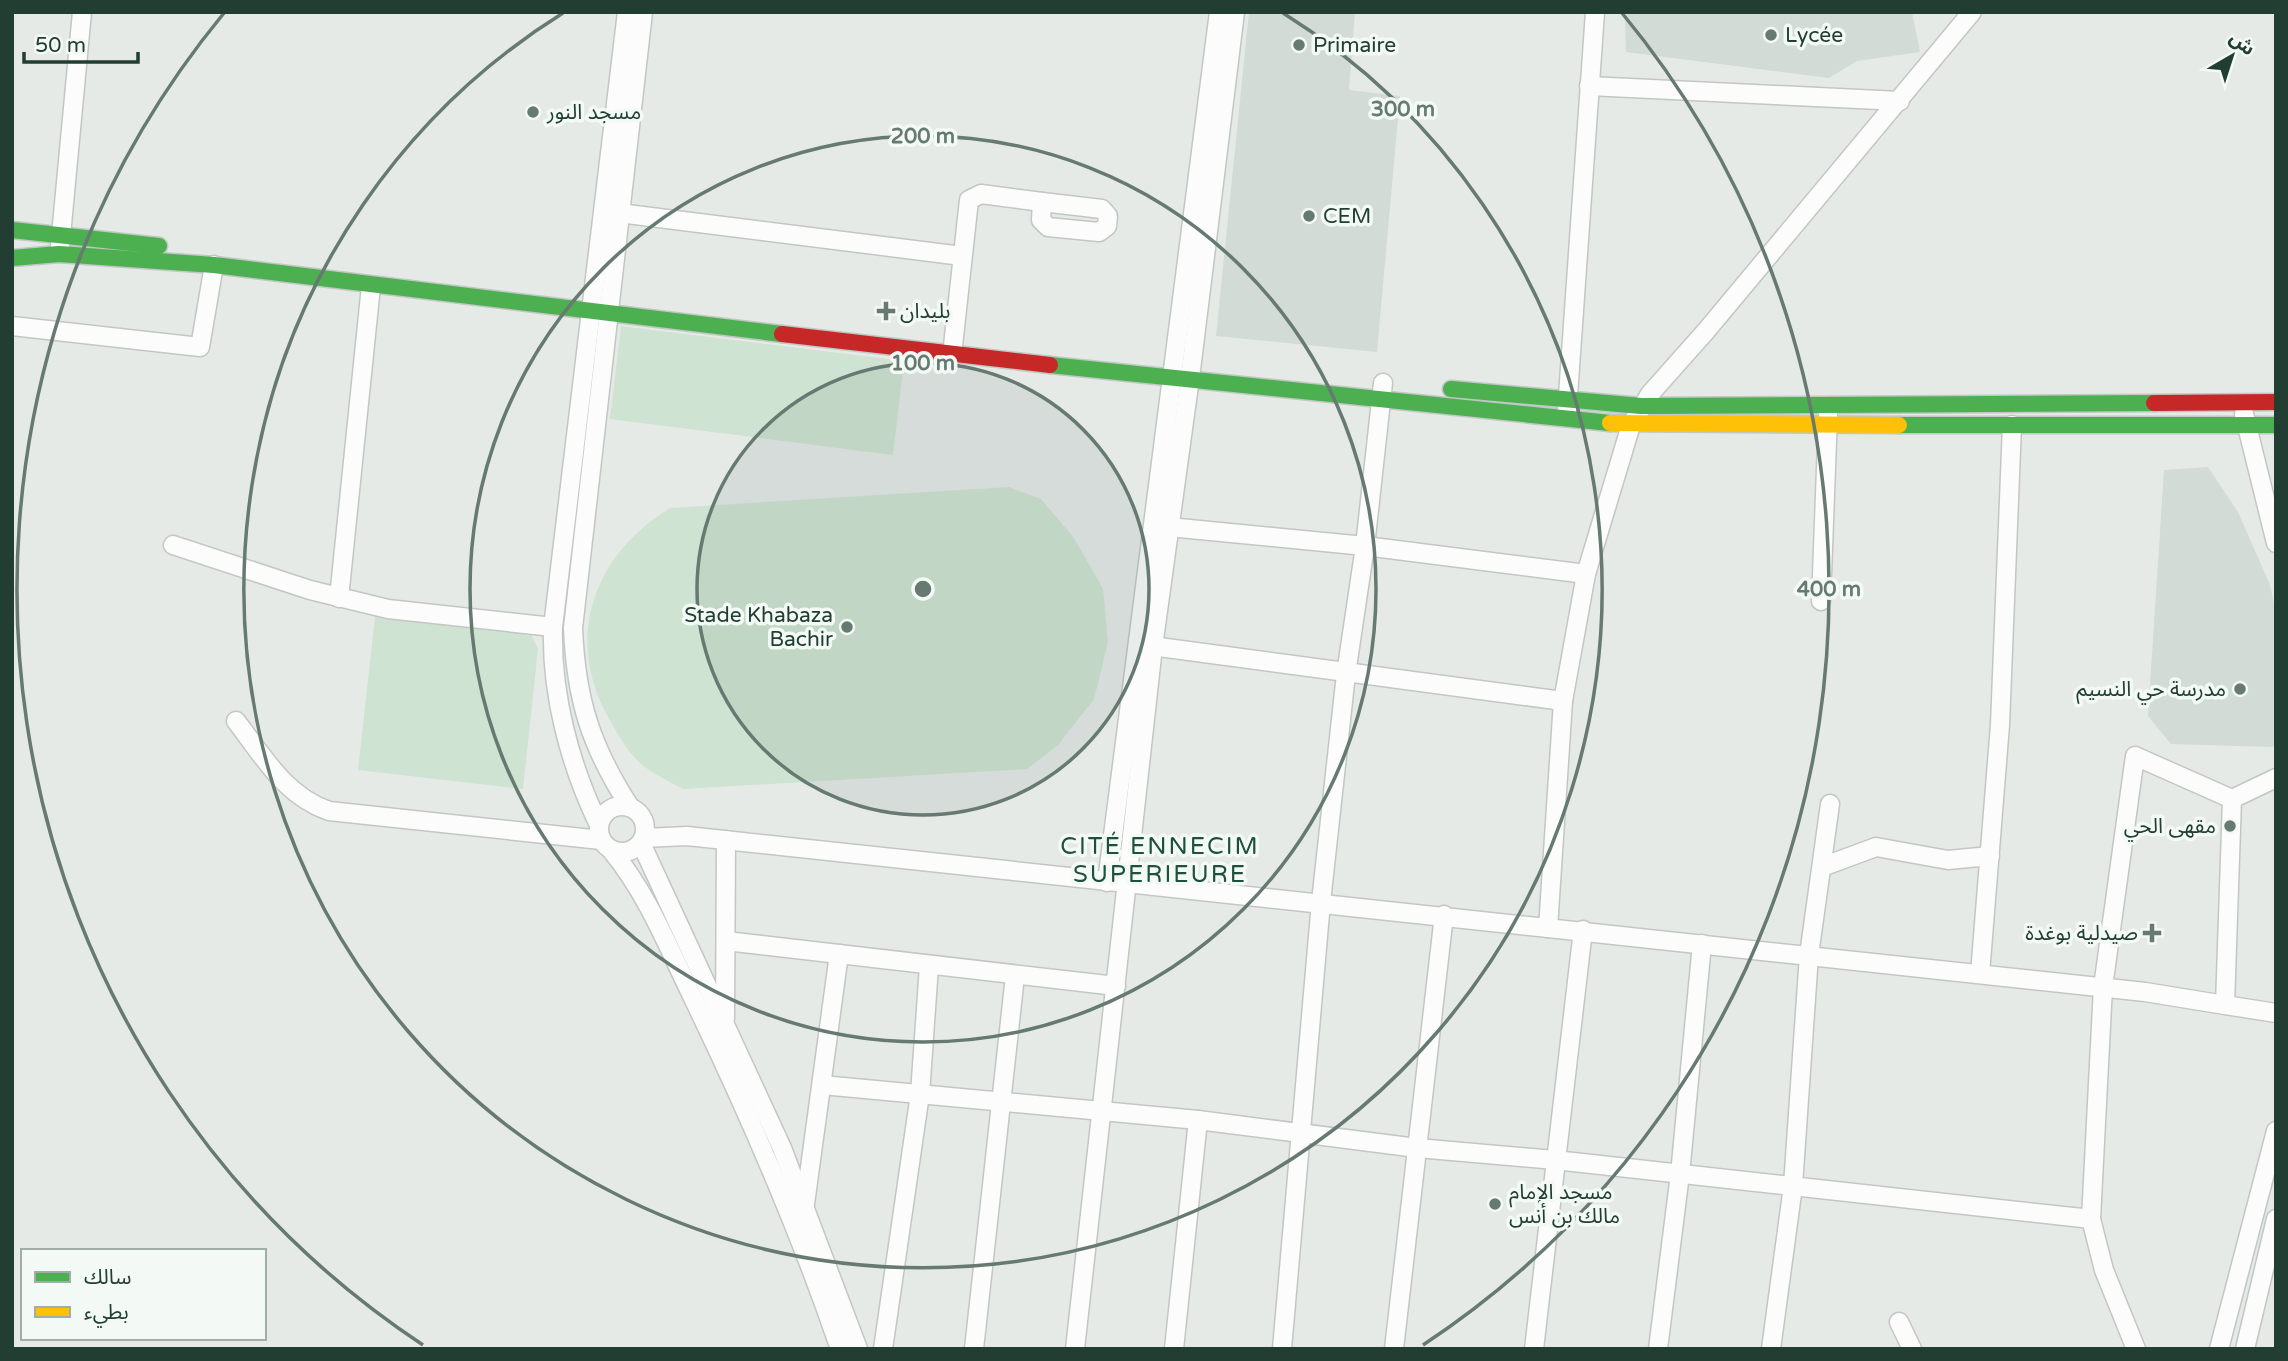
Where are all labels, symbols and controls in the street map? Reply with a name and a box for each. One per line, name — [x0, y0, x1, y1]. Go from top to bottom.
scale bar — [24, 21, 138, 65]
north arrow — [2197, 21, 2267, 91]
place label: Lycée — [1785, 23, 1843, 48]
marker: Lycée — [1763, 27, 1779, 43]
text: ش — [2225, 27, 2259, 60]
text: 50 m — [35, 33, 86, 58]
place label: Primaire — [1313, 33, 1396, 58]
marker: Primaire — [1291, 37, 1307, 53]
text: 300 m — [1371, 97, 1435, 122]
place label: مسجد النور — [546, 100, 641, 125]
marker: مسجد النور — [525, 104, 541, 120]
text: 200 m — [891, 124, 955, 149]
place label: CEM — [1323, 204, 1371, 229]
marker: CEM — [1301, 208, 1317, 224]
place label: بليدان — [900, 299, 950, 324]
marker: بليدان — [878, 303, 894, 319]
text: 100 m — [891, 351, 955, 376]
centre of rings — [911, 577, 935, 601]
text: 400 m — [1797, 577, 1861, 602]
place label: Stade Khabaza Bachir — [684, 603, 833, 652]
marker: Stade Khabaza Bachir — [839, 619, 855, 635]
place label: مدرسة حي النسيم — [2076, 677, 2226, 705]
marker: مدرسة حي النسيم — [2232, 681, 2248, 697]
place label: مقهى الحي — [2124, 814, 2216, 842]
marker: مقهى الحي — [2222, 818, 2238, 834]
district label: CITÉ ENNECIM SUPERIEURE — [1060, 831, 1260, 889]
place label: صيدلية بوغدة — [2025, 921, 2138, 946]
marker: صيدلية بوغدة — [2144, 925, 2160, 941]
place label: مسجد الإمام مالك بن أنس — [1509, 1180, 1620, 1229]
marker: مسجد الإمام مالك بن أنس — [1487, 1196, 1503, 1212]
legend — [21, 1249, 266, 1340]
text: سالك — [84, 1265, 131, 1290]
text: بطيء — [84, 1300, 129, 1328]

